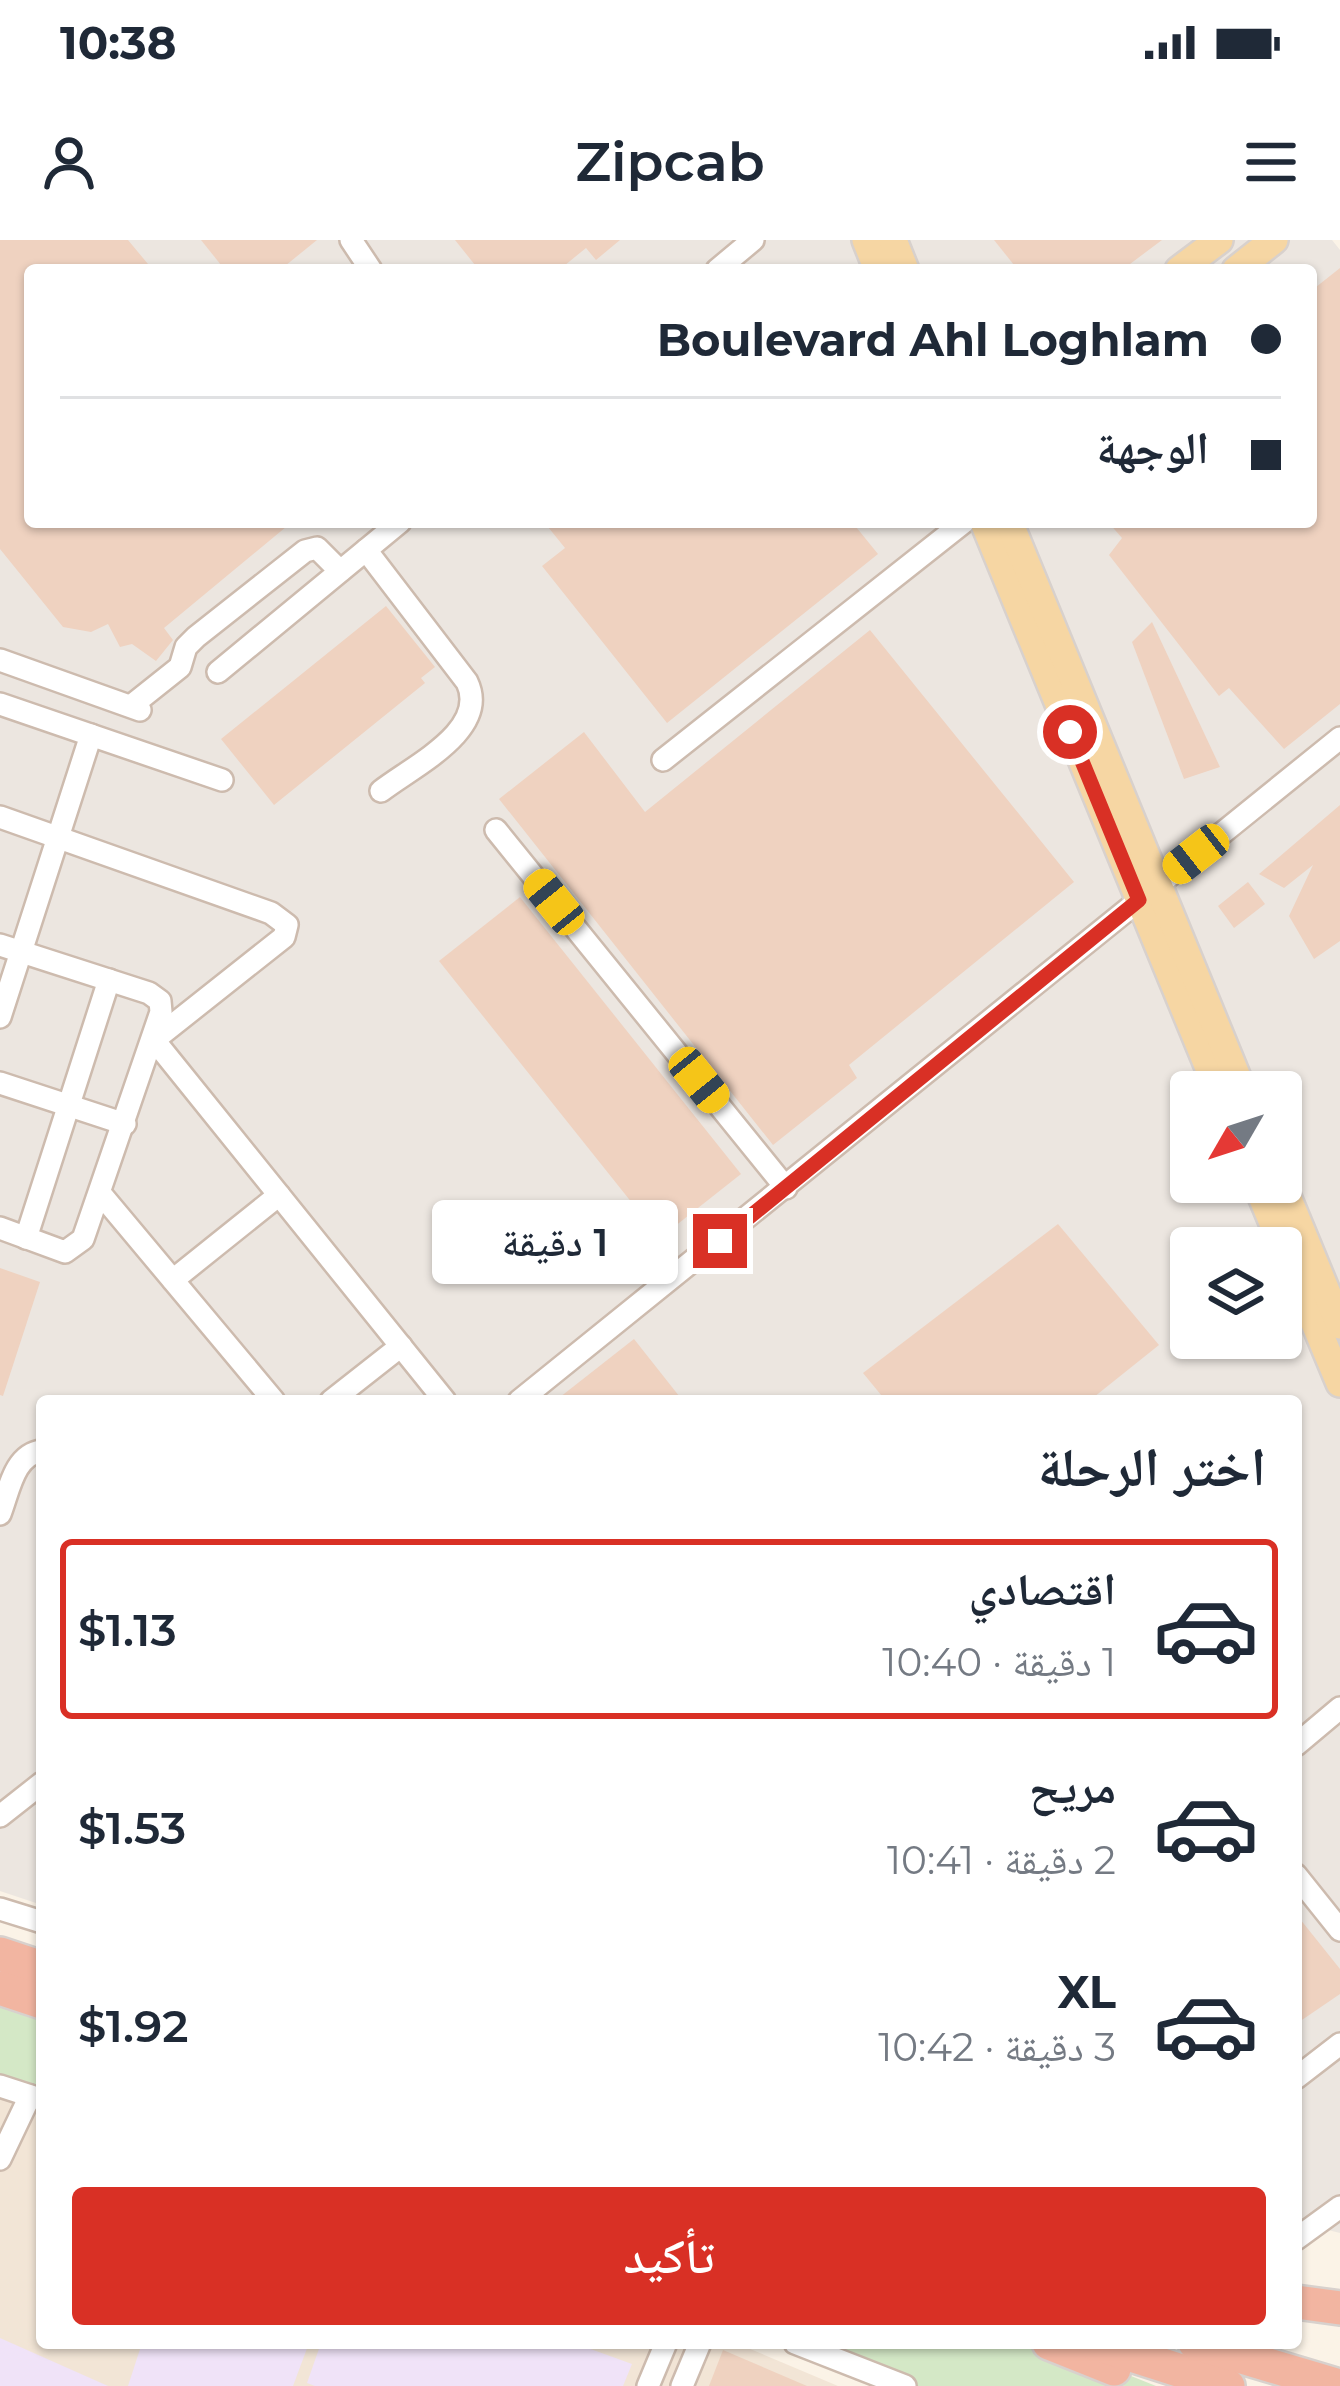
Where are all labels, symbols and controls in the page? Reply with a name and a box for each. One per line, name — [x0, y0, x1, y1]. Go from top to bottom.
text: 10:38 — [60, 15, 176, 70]
icon: person — [36, 129, 102, 195]
text: Zipcab — [575, 129, 765, 195]
icon: menu — [1238, 129, 1304, 195]
text: Boulevard Ahl Loghlam — [657, 312, 1209, 367]
text: الوجهة — [1096, 420, 1209, 475]
route start — [1043, 705, 1097, 759]
car — [1157, 818, 1235, 890]
car — [517, 863, 591, 941]
car — [662, 1041, 736, 1119]
north arrow — [1170, 1071, 1302, 1203]
map controls — [1170, 1071, 1302, 1359]
callout: 1 دقيقة — [432, 1199, 678, 1283]
route end — [693, 1214, 747, 1268]
text: 1 دقيقة — [502, 1218, 608, 1266]
button: layers — [1170, 1227, 1302, 1359]
text: اختر الرحلة — [1038, 1434, 1266, 1500]
text: اقتصادي — [969, 1561, 1116, 1616]
icon: car — [1152, 1575, 1260, 1683]
text: $1.13 — [78, 1602, 177, 1657]
text: 1 دقيقة · 10:40 — [882, 1638, 1116, 1686]
text: مريح — [1029, 1759, 1116, 1814]
icon: car — [1152, 1773, 1260, 1881]
text: $1.53 — [78, 1800, 186, 1855]
text: 2 دقيقة · 10:41 — [887, 1836, 1116, 1884]
text: XL — [1058, 1964, 1116, 2019]
icon: car — [1152, 1971, 1260, 2079]
text: $1.92 — [78, 1998, 188, 2053]
text: 3 دقيقة · 10:42 — [878, 2023, 1116, 2071]
button: تأكيد — [72, 2187, 1266, 2325]

